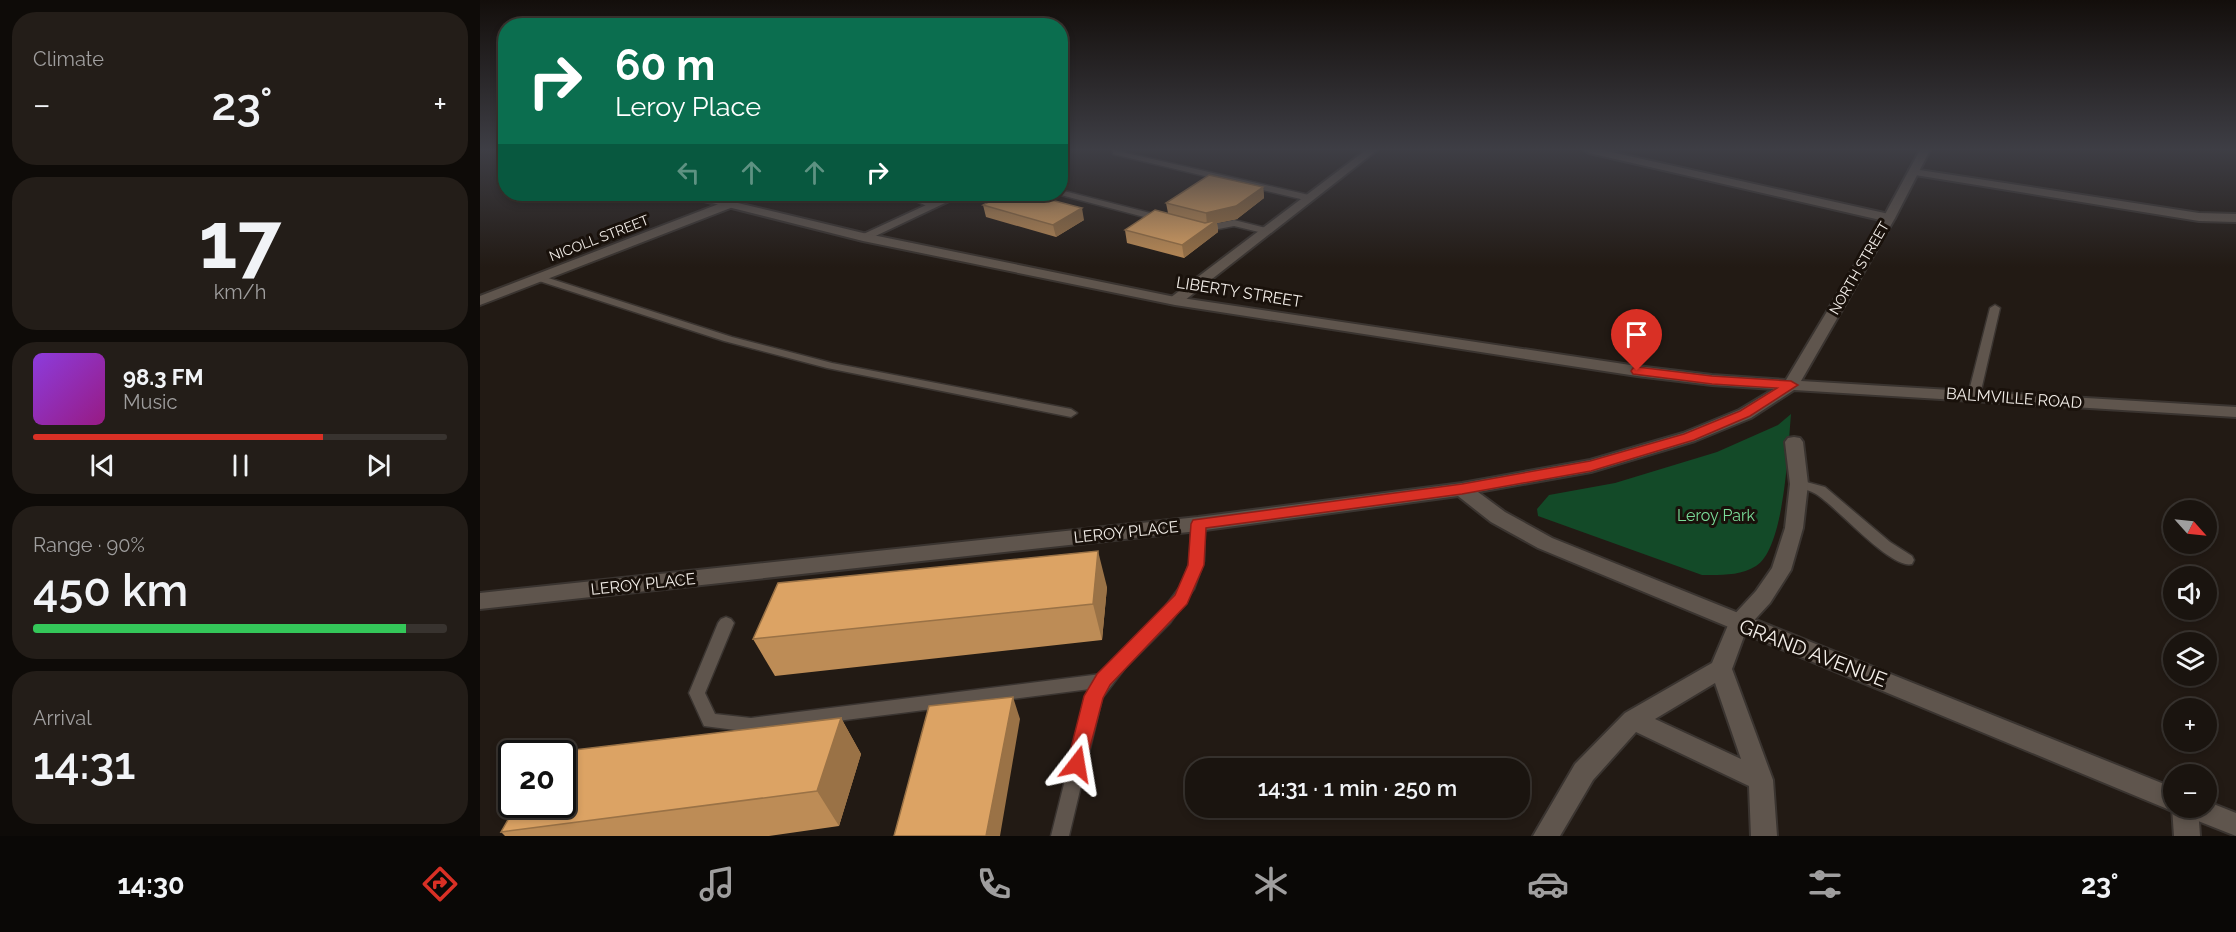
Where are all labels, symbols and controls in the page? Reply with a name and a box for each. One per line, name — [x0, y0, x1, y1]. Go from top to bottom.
text: 60 m — [615, 41, 715, 90]
icon: right — [516, 42, 594, 120]
text: Climate — [33, 47, 104, 71]
text: 23° — [212, 78, 273, 131]
text: − — [33, 85, 51, 124]
text: + — [433, 85, 447, 124]
text: Leroy Place — [615, 91, 761, 122]
icon: left — [672, 156, 705, 189]
icon: ahead — [735, 156, 768, 189]
icon: ahead — [798, 156, 831, 189]
icon: right — [861, 156, 894, 189]
text: 17 — [199, 195, 281, 286]
street label: NICOLL STREET — [547, 211, 652, 264]
street label: NORTH STREET — [1826, 218, 1892, 317]
street label: LIBERTY STREET — [1175, 273, 1303, 311]
text: km/h — [214, 280, 266, 304]
pin — [1611, 309, 1662, 371]
icon: arrive — [1620, 318, 1653, 351]
text: 98.3 FM — [123, 364, 203, 390]
street label: BALMVILLE ROAD — [1945, 384, 2083, 412]
text: Music — [123, 390, 177, 414]
icon: previous — [86, 449, 119, 482]
icon: pause — [224, 449, 257, 482]
icon: next — [362, 449, 395, 482]
north arrow — [2163, 500, 2217, 554]
map controls — [2163, 500, 2217, 818]
park label: Leroy Park — [1677, 506, 1756, 525]
street label: LEROY PLACE — [1073, 517, 1180, 547]
text: Range · 90% — [33, 533, 145, 557]
text: 450 km — [33, 564, 188, 617]
button: sound — [2163, 566, 2217, 620]
street label: LEROY PLACE — [590, 569, 697, 599]
street label: GRAND AVENUE — [1736, 614, 1890, 692]
button: layers — [2163, 632, 2217, 686]
button: + — [2163, 698, 2217, 752]
text: Arrival — [33, 706, 92, 730]
position arrow — [1045, 732, 1109, 796]
text: 14:31 — [33, 737, 136, 790]
speed limit sign: 20 — [498, 740, 576, 818]
button: − — [2163, 764, 2217, 818]
text: 14:31 · 1 min · 250 m — [1258, 775, 1457, 801]
icon: directions — [419, 863, 461, 905]
icon: music — [696, 863, 738, 905]
icon: phone — [973, 863, 1015, 905]
icon: climate — [1250, 863, 1292, 905]
icon: car — [1527, 863, 1569, 905]
icon: filters — [1804, 863, 1846, 905]
text: 14:30 — [117, 869, 185, 900]
text: 23° — [2081, 869, 2118, 900]

